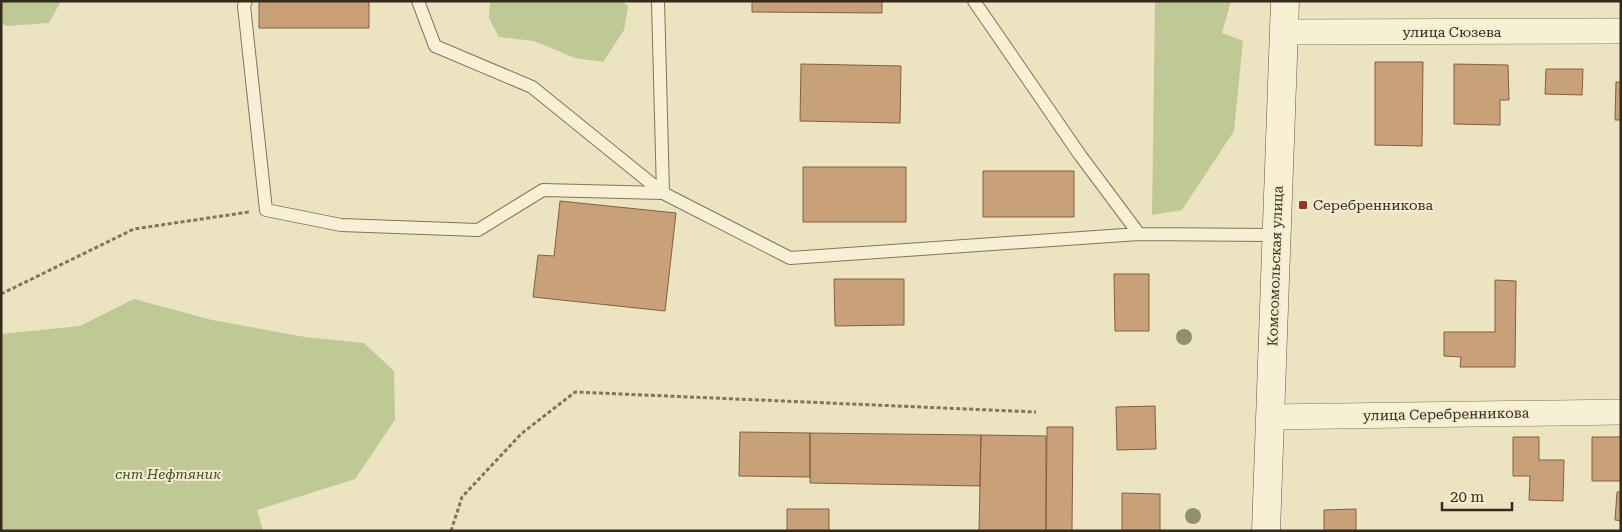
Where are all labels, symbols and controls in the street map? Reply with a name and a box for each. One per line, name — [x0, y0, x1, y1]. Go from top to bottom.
street label: улица Сюзева — [1403, 24, 1502, 40]
street label: Комсомольская улица — [1264, 185, 1286, 347]
place label: Серебренникова — [1313, 197, 1434, 213]
marker: Серебренникова — [1297, 199, 1309, 211]
street label: улица Серебренникова — [1363, 405, 1530, 423]
park label: снт Нефтяник — [115, 466, 221, 482]
scale bar — [1442, 480, 1512, 512]
text: 20 m — [1450, 488, 1485, 506]

